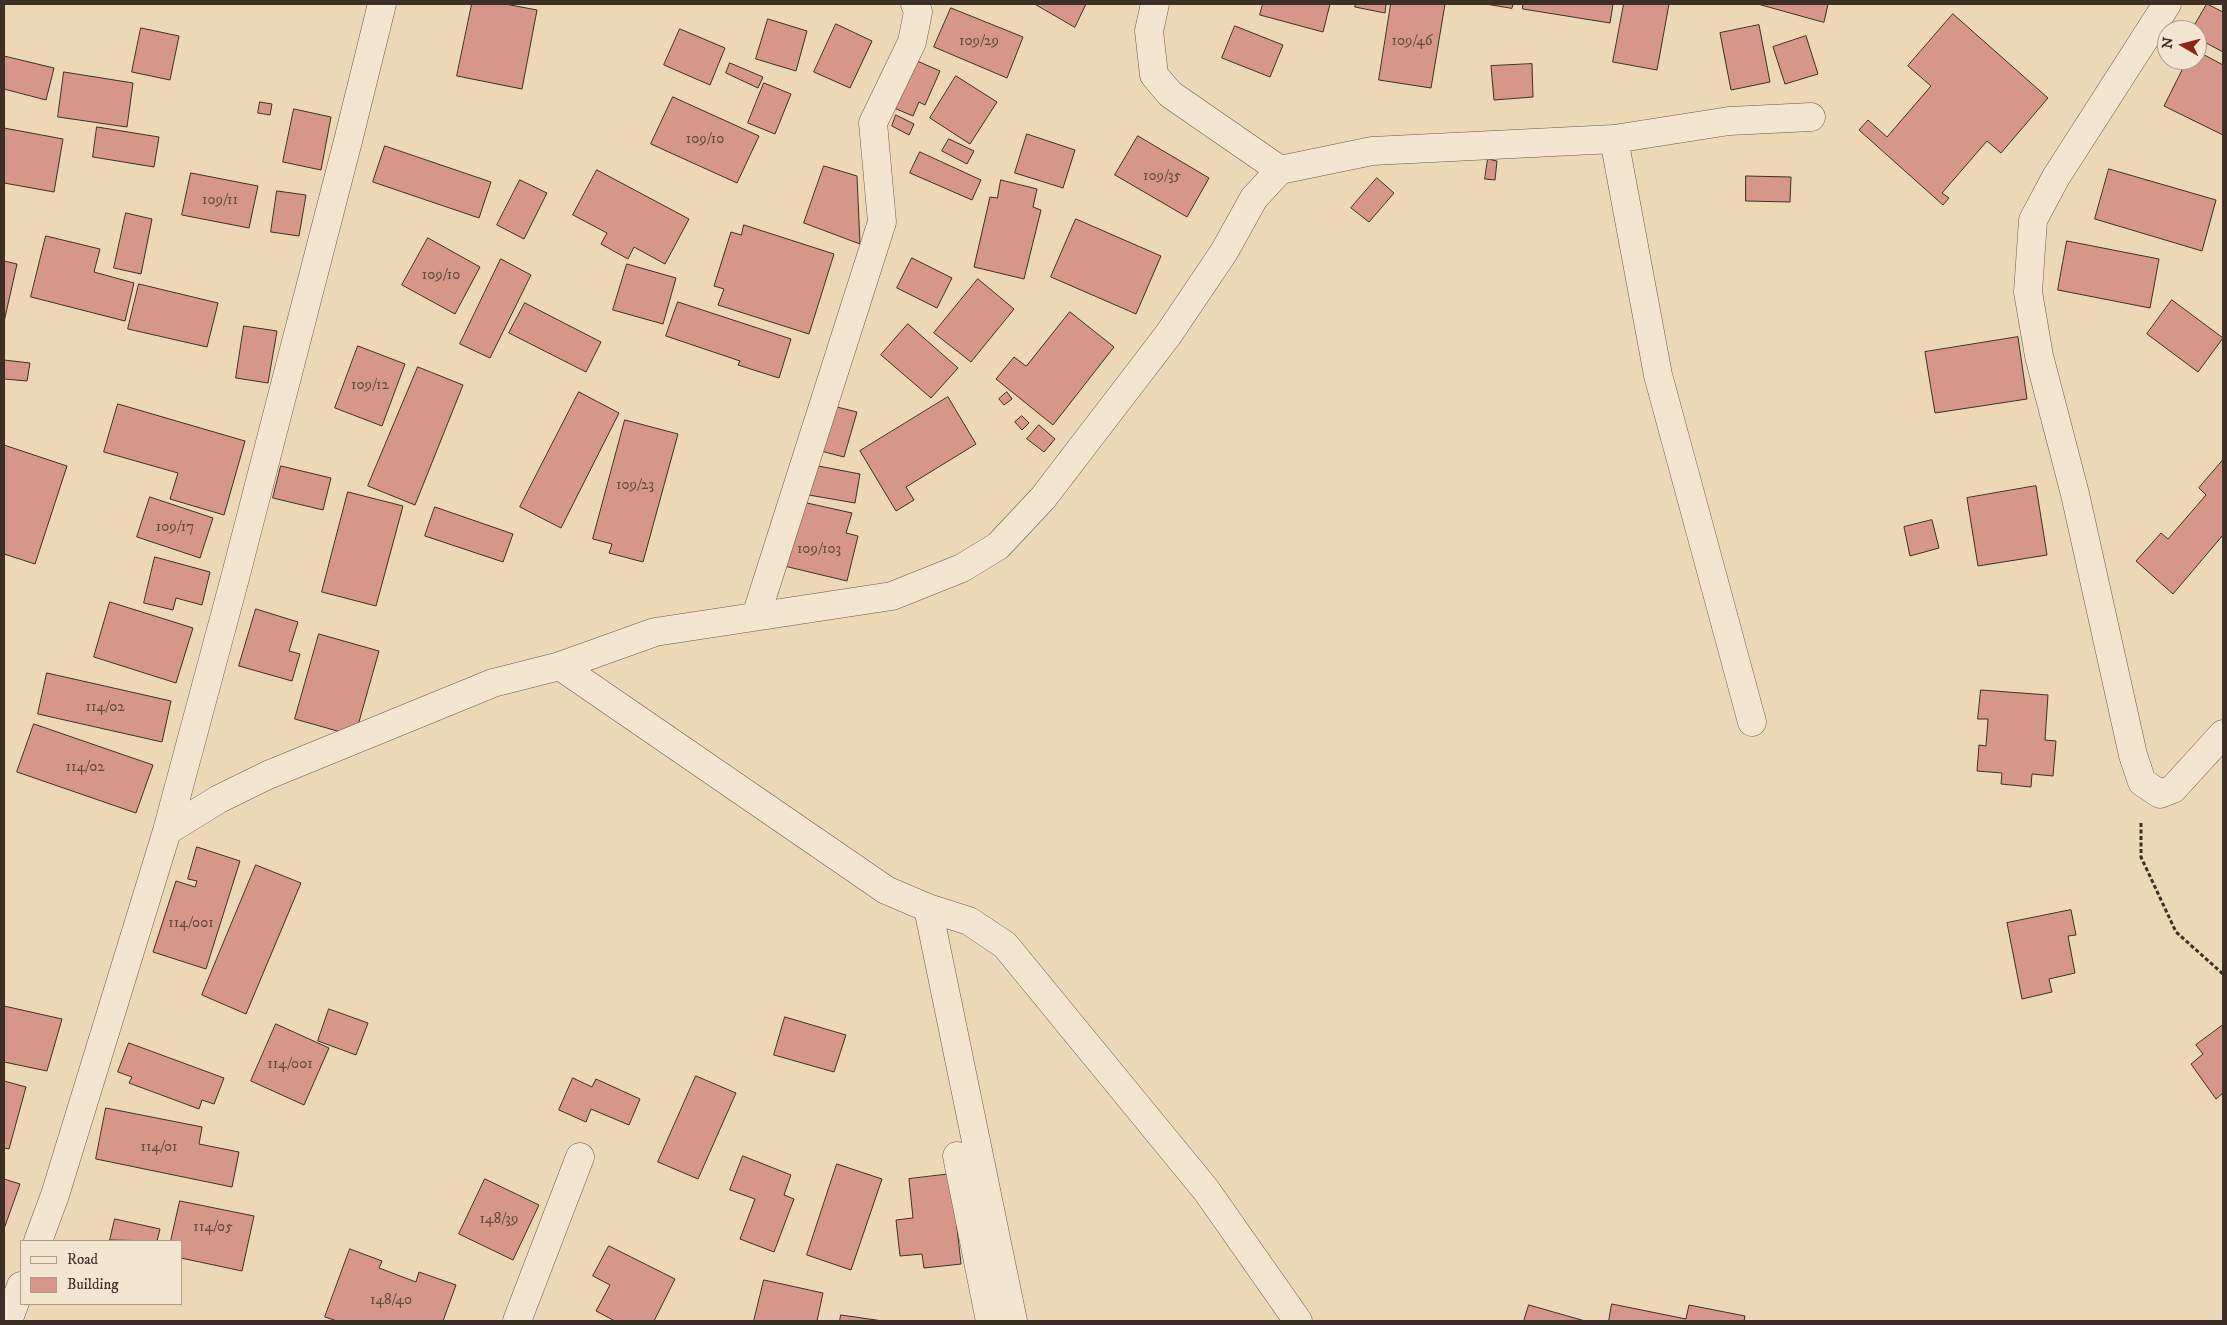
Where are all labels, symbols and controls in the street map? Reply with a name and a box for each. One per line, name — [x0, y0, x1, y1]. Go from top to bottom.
north arrow — [2157, 20, 2207, 70]
house number: 109/29 — [959, 33, 999, 51]
house number: 109/46 — [1391, 33, 1433, 51]
text: N — [2158, 36, 2178, 50]
house number: 109/10 — [686, 131, 724, 149]
house number: 109/35 — [1143, 168, 1181, 186]
house number: 109/11 — [202, 192, 238, 210]
house number: 109/10 — [422, 267, 460, 285]
house number: 109/12 — [351, 377, 389, 395]
house number: 109/23 — [616, 477, 654, 495]
house number: 109/17 — [156, 519, 194, 537]
house number: 109/103 — [797, 541, 841, 559]
house number: 114/02 — [85, 699, 125, 717]
house number: 114/02 — [65, 759, 105, 777]
house number: 114/001 — [168, 915, 214, 933]
house number: 114/001 — [267, 1056, 313, 1074]
house number: 114/01 — [140, 1139, 178, 1157]
house number: 148/39 — [480, 1211, 518, 1229]
house number: 114/05 — [193, 1219, 233, 1237]
legend — [20, 1240, 182, 1305]
text: Road — [67, 1250, 98, 1269]
text: Building — [67, 1275, 119, 1294]
house number: 148/40 — [370, 1292, 412, 1310]

